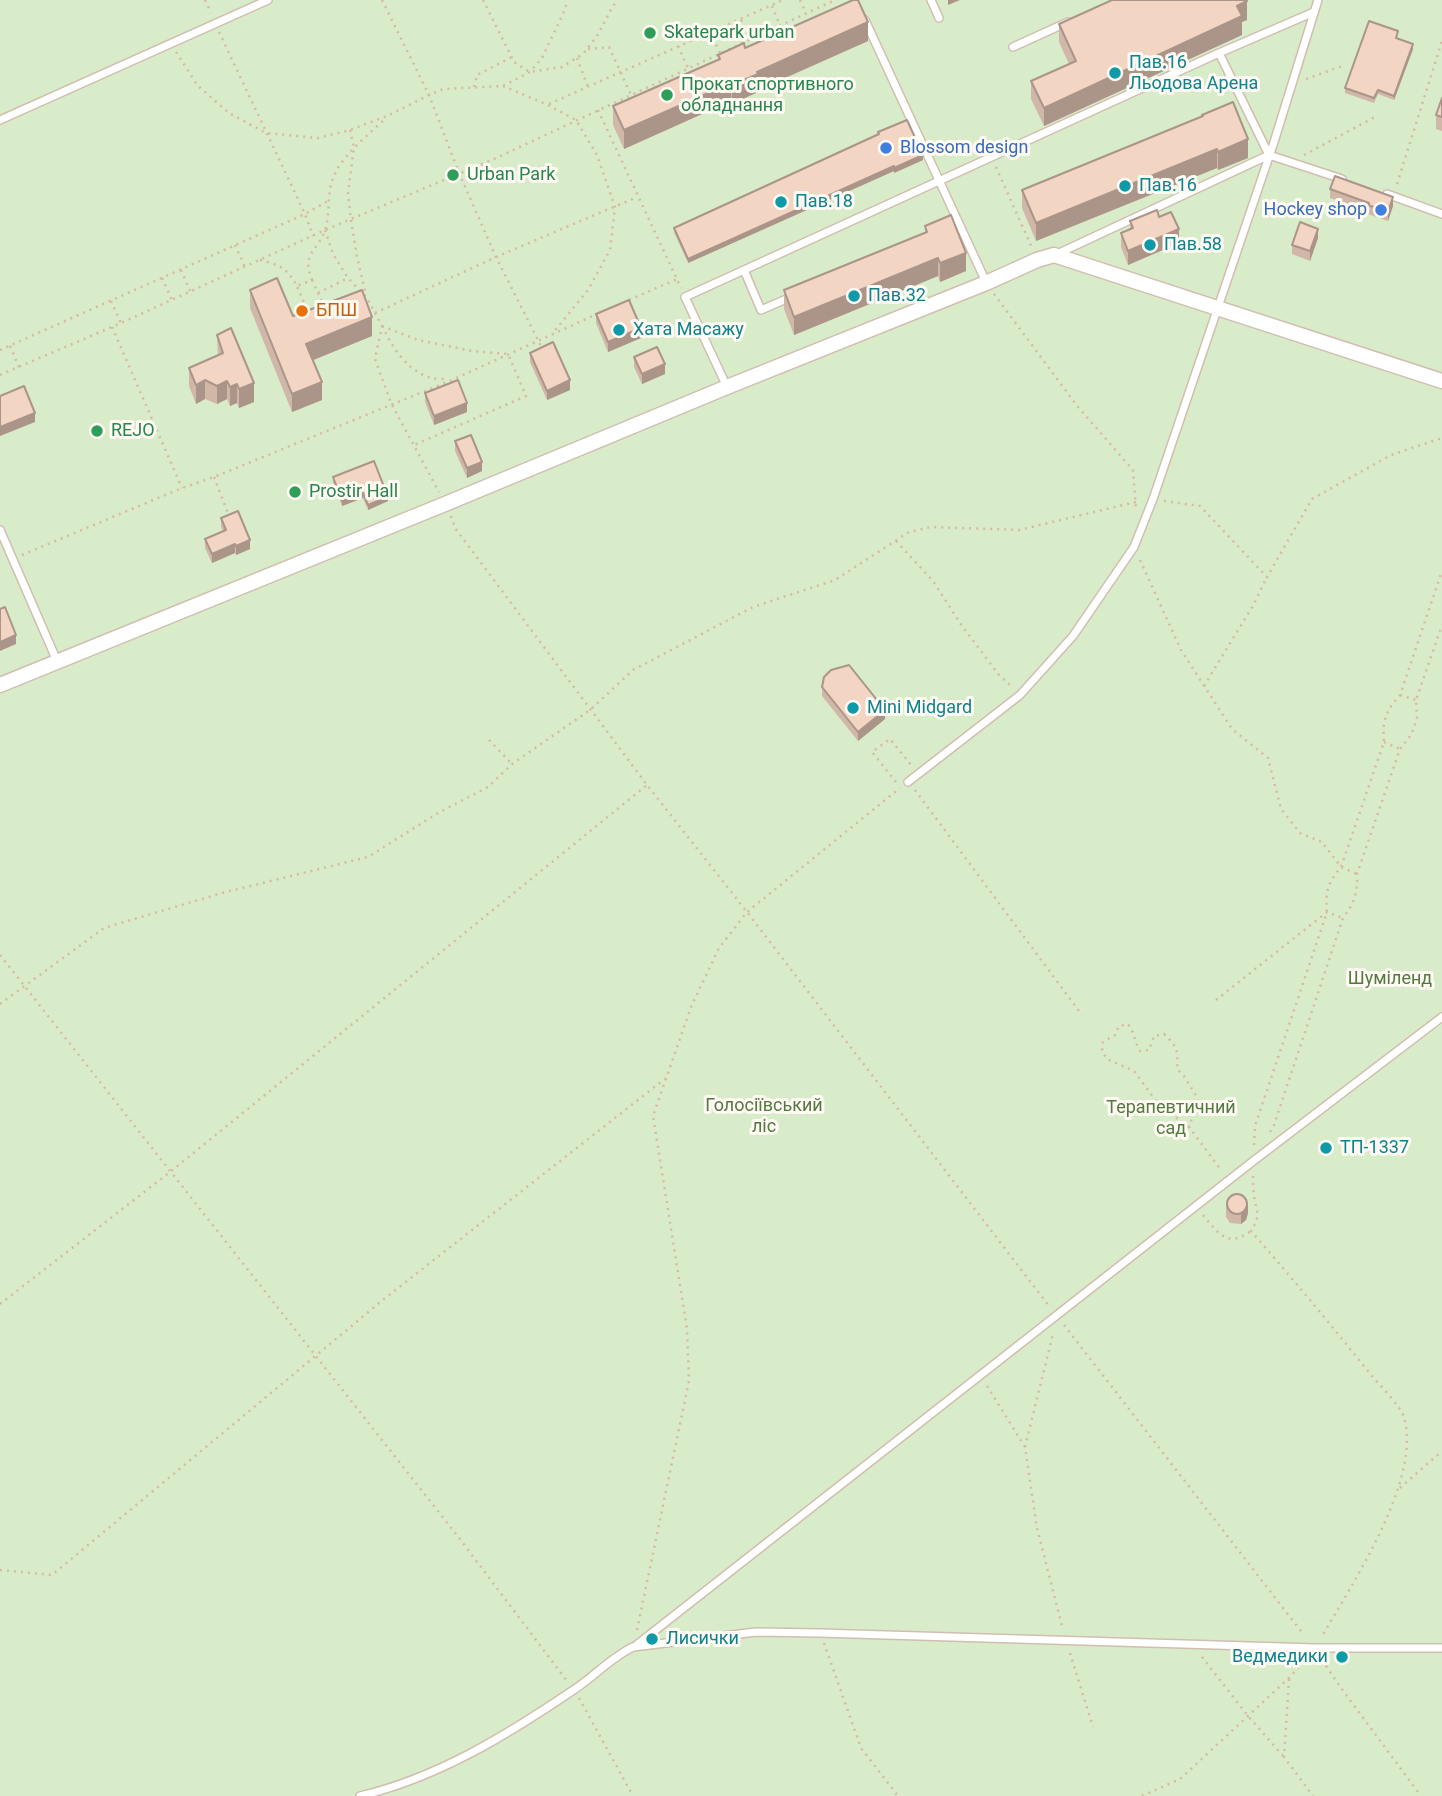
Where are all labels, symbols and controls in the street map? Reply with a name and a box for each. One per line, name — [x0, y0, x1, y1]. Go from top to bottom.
place label: Skatepark urban — [664, 22, 794, 44]
marker: Skatepark urban — [642, 25, 658, 41]
place label: Пав.16 Льодова Арена — [1129, 52, 1258, 94]
marker: Пав.16 Льодова Арена — [1107, 65, 1123, 81]
place label: Прокат спортивного обладнання — [681, 74, 854, 116]
marker: Прокат спортивного обладнання — [659, 87, 675, 103]
place label: Blossom design — [900, 137, 1028, 159]
marker: Blossom design — [878, 140, 894, 156]
place label: Urban Park — [467, 164, 555, 186]
marker: Urban Park — [445, 167, 461, 183]
place label: Пав.16 — [1139, 175, 1197, 197]
marker: Пав.16 — [1117, 178, 1133, 194]
place label: Пав.18 — [795, 191, 853, 213]
marker: Пав.18 — [773, 194, 789, 210]
place label: Hockey shop — [1264, 199, 1367, 221]
marker: Hockey shop — [1373, 202, 1389, 218]
place label: Пав.58 — [1164, 234, 1222, 256]
marker: Пав.58 — [1142, 237, 1158, 253]
place label: Пав.32 — [868, 285, 926, 307]
marker: Пав.32 — [846, 288, 862, 304]
place label: БПШ — [316, 300, 357, 322]
marker: БПШ — [294, 303, 310, 319]
place label: Хата Масажу — [633, 319, 744, 341]
marker: Хата Масажу — [611, 322, 627, 338]
place label: REJO — [111, 420, 155, 442]
marker: REJO — [89, 423, 105, 439]
place label: Prostir Hall — [309, 481, 398, 503]
marker: Prostir Hall — [287, 484, 303, 500]
place label: Mini Midgard — [867, 697, 972, 719]
marker: Mini Midgard — [845, 700, 861, 716]
park label: Шуміленд — [1348, 968, 1432, 990]
park label: Голосіївський ліс — [705, 1095, 823, 1138]
park label: Терапевтичний сад — [1106, 1097, 1236, 1140]
place label: ТП-1337 — [1340, 1137, 1409, 1159]
marker: ТП-1337 — [1318, 1140, 1334, 1156]
place label: Лисички — [666, 1628, 739, 1650]
marker: Лисички — [644, 1631, 660, 1647]
place label: Ведмедики — [1232, 1646, 1328, 1668]
marker: Ведмедики — [1334, 1649, 1350, 1665]

